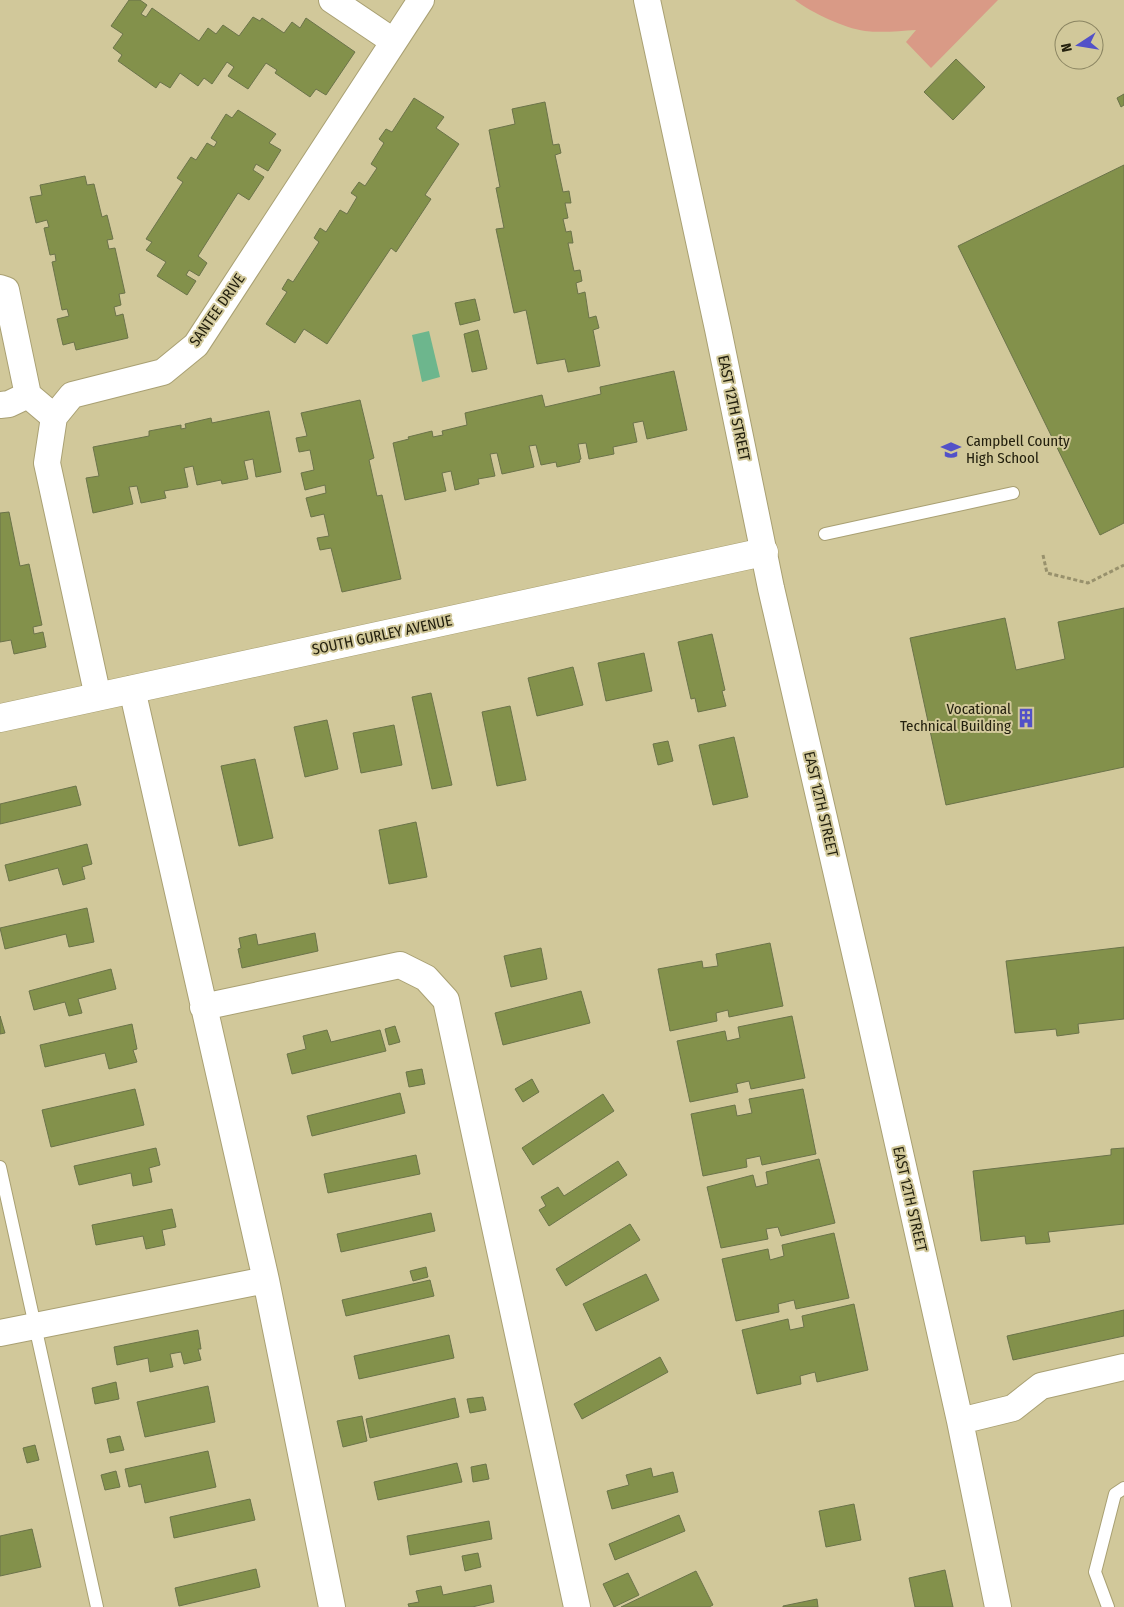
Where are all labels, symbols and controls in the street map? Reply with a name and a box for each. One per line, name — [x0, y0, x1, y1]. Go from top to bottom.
north arrow — [1054, 20, 1104, 70]
text: N — [1058, 42, 1076, 53]
street label: SANTEE DRIVE — [185, 270, 249, 350]
street label: EAST 12TH STREET — [714, 354, 754, 462]
place label: Campbell County High School — [966, 432, 1070, 467]
school or university icon: Campbell County High School — [940, 439, 962, 461]
street label: SOUTH GURLEY AVENUE — [310, 611, 454, 659]
place label: Vocational Technical Building — [900, 700, 1011, 735]
building icon: Vocational Technical Building — [1015, 707, 1037, 729]
street label: EAST 12TH STREET — [800, 750, 842, 858]
street label: EAST 12TH STREET — [889, 1145, 931, 1253]

